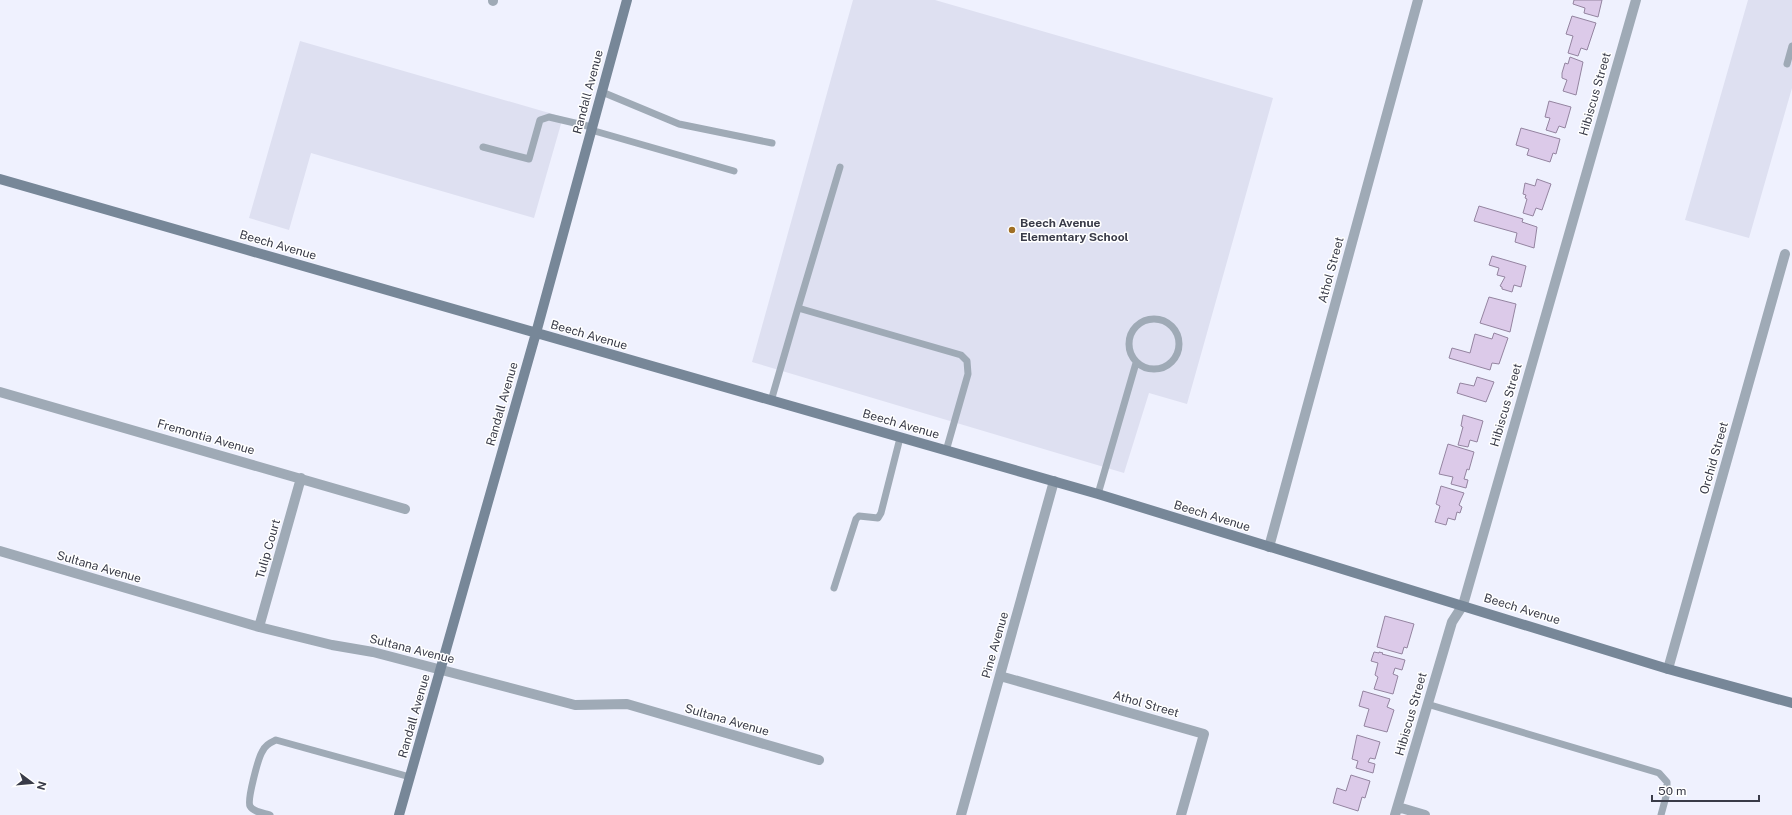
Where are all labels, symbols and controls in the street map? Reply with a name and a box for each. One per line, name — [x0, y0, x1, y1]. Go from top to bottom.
street label: Randall Avenue — [570, 48, 606, 136]
street label: Hibiscus Street — [1576, 50, 1614, 137]
place label: Beech Avenue Elementary School — [1020, 216, 1129, 244]
marker: Beech Avenue Elementary School — [1007, 225, 1017, 235]
street label: Beech Avenue — [238, 227, 318, 263]
street label: Athol Street — [1315, 235, 1347, 305]
street label: Beech Avenue — [549, 317, 629, 353]
street label: Randall Avenue — [483, 360, 521, 448]
street label: Hibiscus Street — [1487, 361, 1525, 448]
street label: Beech Avenue — [861, 406, 941, 442]
street label: Fremontia Avenue — [156, 416, 257, 458]
street label: Orchid Street — [1697, 420, 1731, 496]
street label: Beech Avenue — [1172, 498, 1252, 534]
street label: Tulip Court — [253, 517, 283, 580]
street label: Sultana Avenue — [55, 548, 143, 586]
street label: Beech Avenue — [1482, 591, 1562, 627]
street label: Pine Avenue — [979, 610, 1011, 680]
street label: Sultana Avenue — [368, 632, 456, 666]
street label: Hibiscus Street — [1392, 670, 1430, 757]
street label: Randall Avenue — [395, 672, 433, 760]
street label: Athol Street — [1111, 688, 1181, 720]
street label: Sultana Avenue — [683, 701, 771, 739]
north arrow — [12, 763, 52, 803]
scale bar — [1652, 777, 1759, 803]
text: N — [35, 780, 49, 792]
text: 50 m — [1658, 784, 1686, 798]

